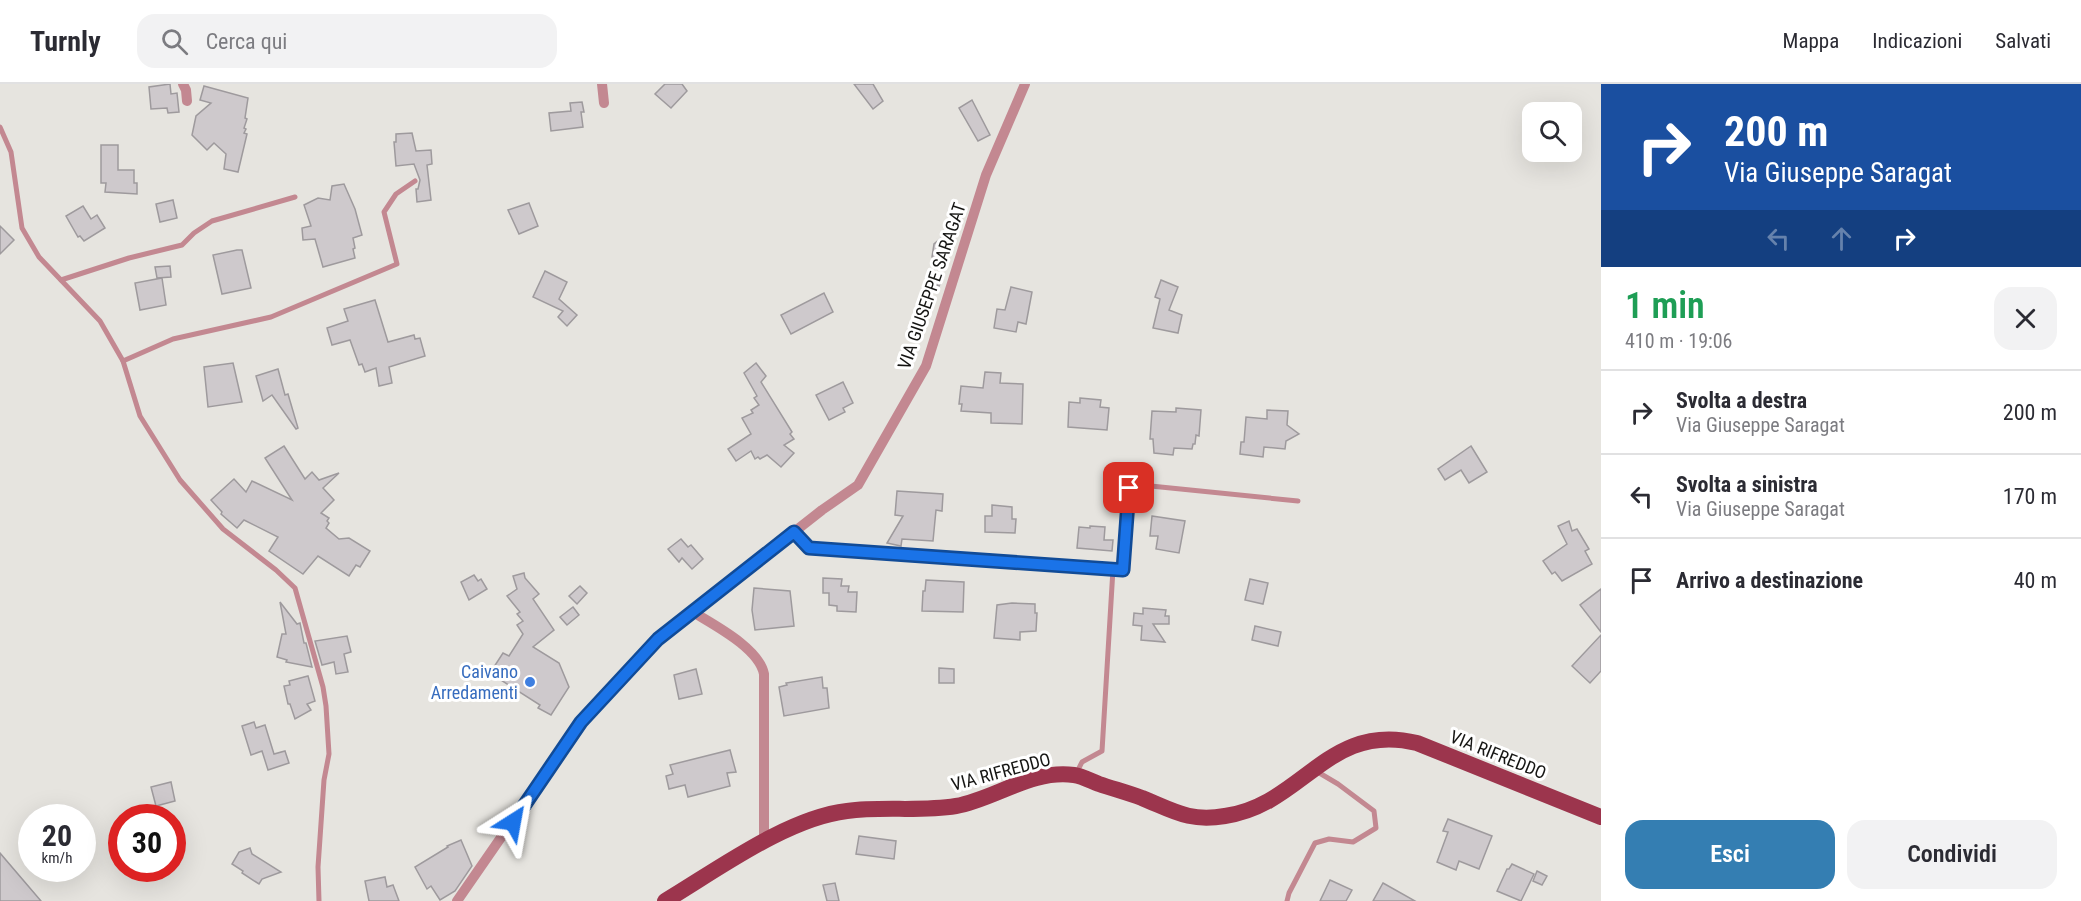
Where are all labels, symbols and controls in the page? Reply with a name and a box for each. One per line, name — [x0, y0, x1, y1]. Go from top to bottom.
search box — [137, 14, 557, 68]
text: Turnly — [30, 25, 101, 58]
icon: search — [158, 25, 191, 58]
text: Cerca qui — [206, 29, 287, 54]
text: Mappa — [1783, 29, 1839, 53]
text: Indicazioni — [1872, 29, 1962, 53]
text: Salvati — [1995, 29, 2051, 53]
map controls — [1522, 102, 1582, 162]
button: search — [1522, 102, 1582, 162]
text: 200 m — [1724, 107, 1829, 156]
icon: right — [1625, 108, 1703, 186]
text: Via Giuseppe Saragat — [1724, 157, 1952, 189]
street label: VIA GIUSEPPE SARAGAT — [893, 200, 970, 372]
icon: left — [1762, 222, 1795, 255]
icon: ahead — [1825, 222, 1858, 255]
icon: right — [1888, 222, 1921, 255]
text: 1 min — [1625, 285, 1705, 327]
button: close — [1994, 287, 2057, 350]
text: 410 m · 19:06 — [1625, 329, 1732, 353]
text: Svolta a destra — [1676, 388, 1807, 413]
icon: right — [1625, 396, 1658, 429]
text: 200 m — [2003, 400, 2057, 425]
text: Via Giuseppe Saragat — [1676, 413, 1845, 437]
pin — [1103, 462, 1154, 513]
icon: arrive — [1112, 471, 1145, 504]
text: Svolta a sinistra — [1676, 472, 1818, 497]
icon: left — [1625, 480, 1658, 513]
text: 170 m — [2003, 484, 2057, 509]
text: Via Giuseppe Saragat — [1676, 497, 1845, 521]
icon: arrive — [1625, 564, 1658, 597]
text: Arrivo a destinazione — [1676, 568, 1863, 593]
text: 40 m — [2014, 568, 2057, 593]
place label: Caivano Arredamenti — [431, 661, 518, 703]
marker: Caivano Arredamenti — [523, 675, 537, 689]
street label: VIA RIFREDDO — [1447, 726, 1549, 783]
street label: VIA RIFREDDO — [949, 748, 1053, 795]
position arrow — [481, 790, 545, 854]
speed limit sign: 30 — [108, 804, 186, 882]
text: 20 — [42, 818, 72, 853]
button: Esci — [1625, 820, 1835, 889]
button: Condividi — [1847, 820, 2057, 889]
text: km/h — [42, 849, 72, 867]

